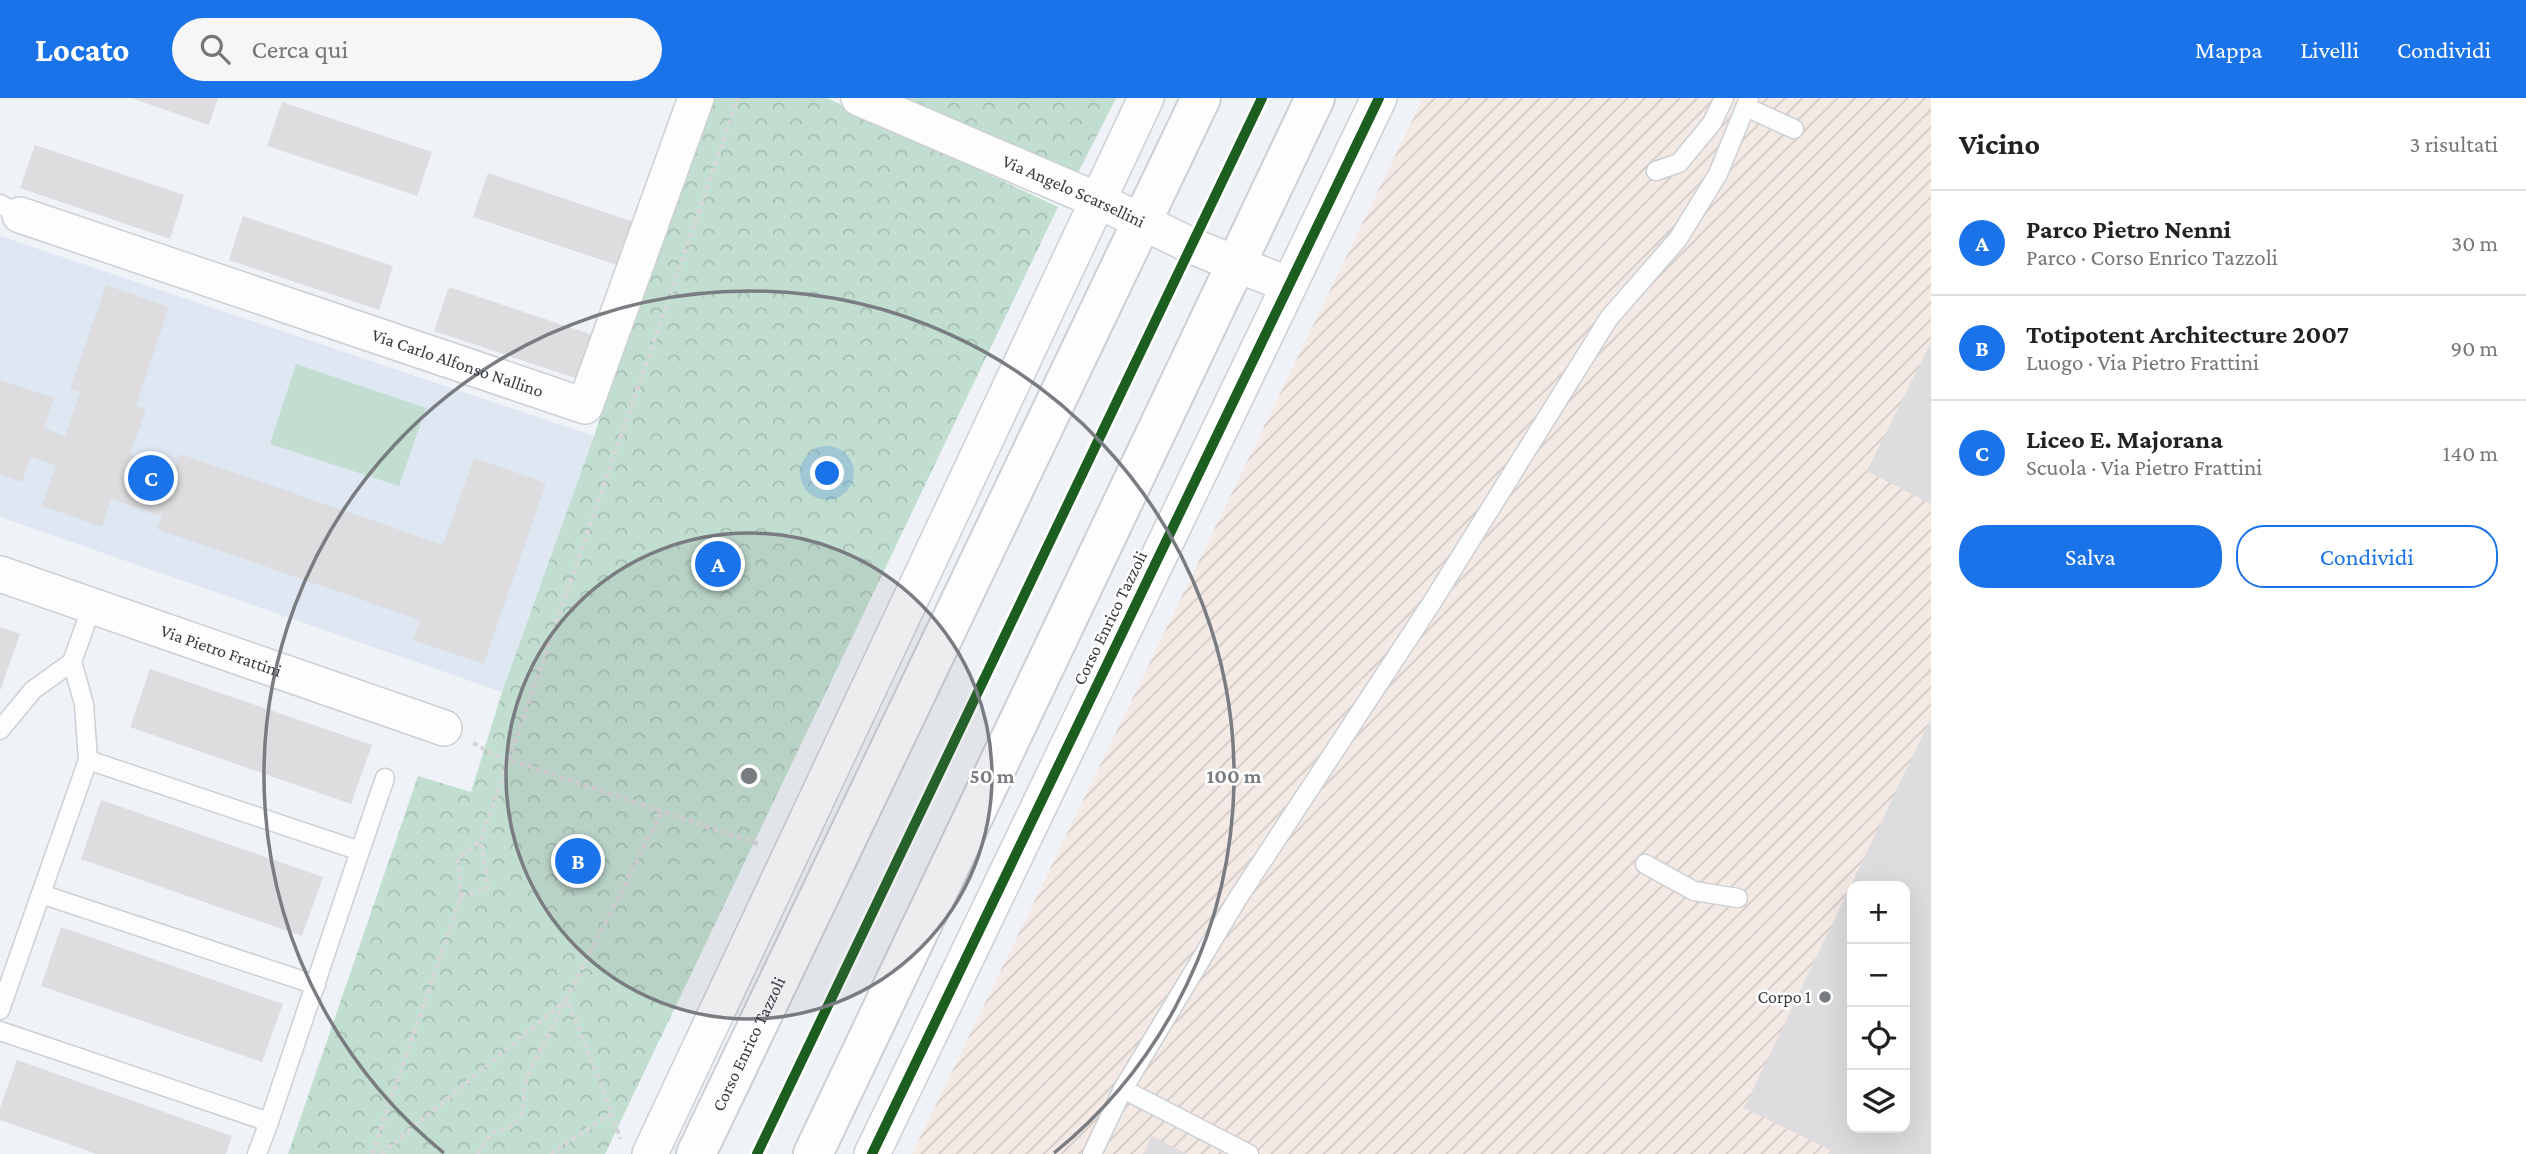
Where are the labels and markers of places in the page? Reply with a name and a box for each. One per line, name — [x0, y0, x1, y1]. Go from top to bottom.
pin: C — [128, 452, 174, 504]
pin: A — [695, 538, 741, 590]
centre of rings — [737, 764, 761, 788]
pin: B — [555, 835, 601, 887]
place label: Corpo 1 — [1757, 987, 1811, 1007]
marker: Corpo 1 — [1817, 989, 1833, 1005]

